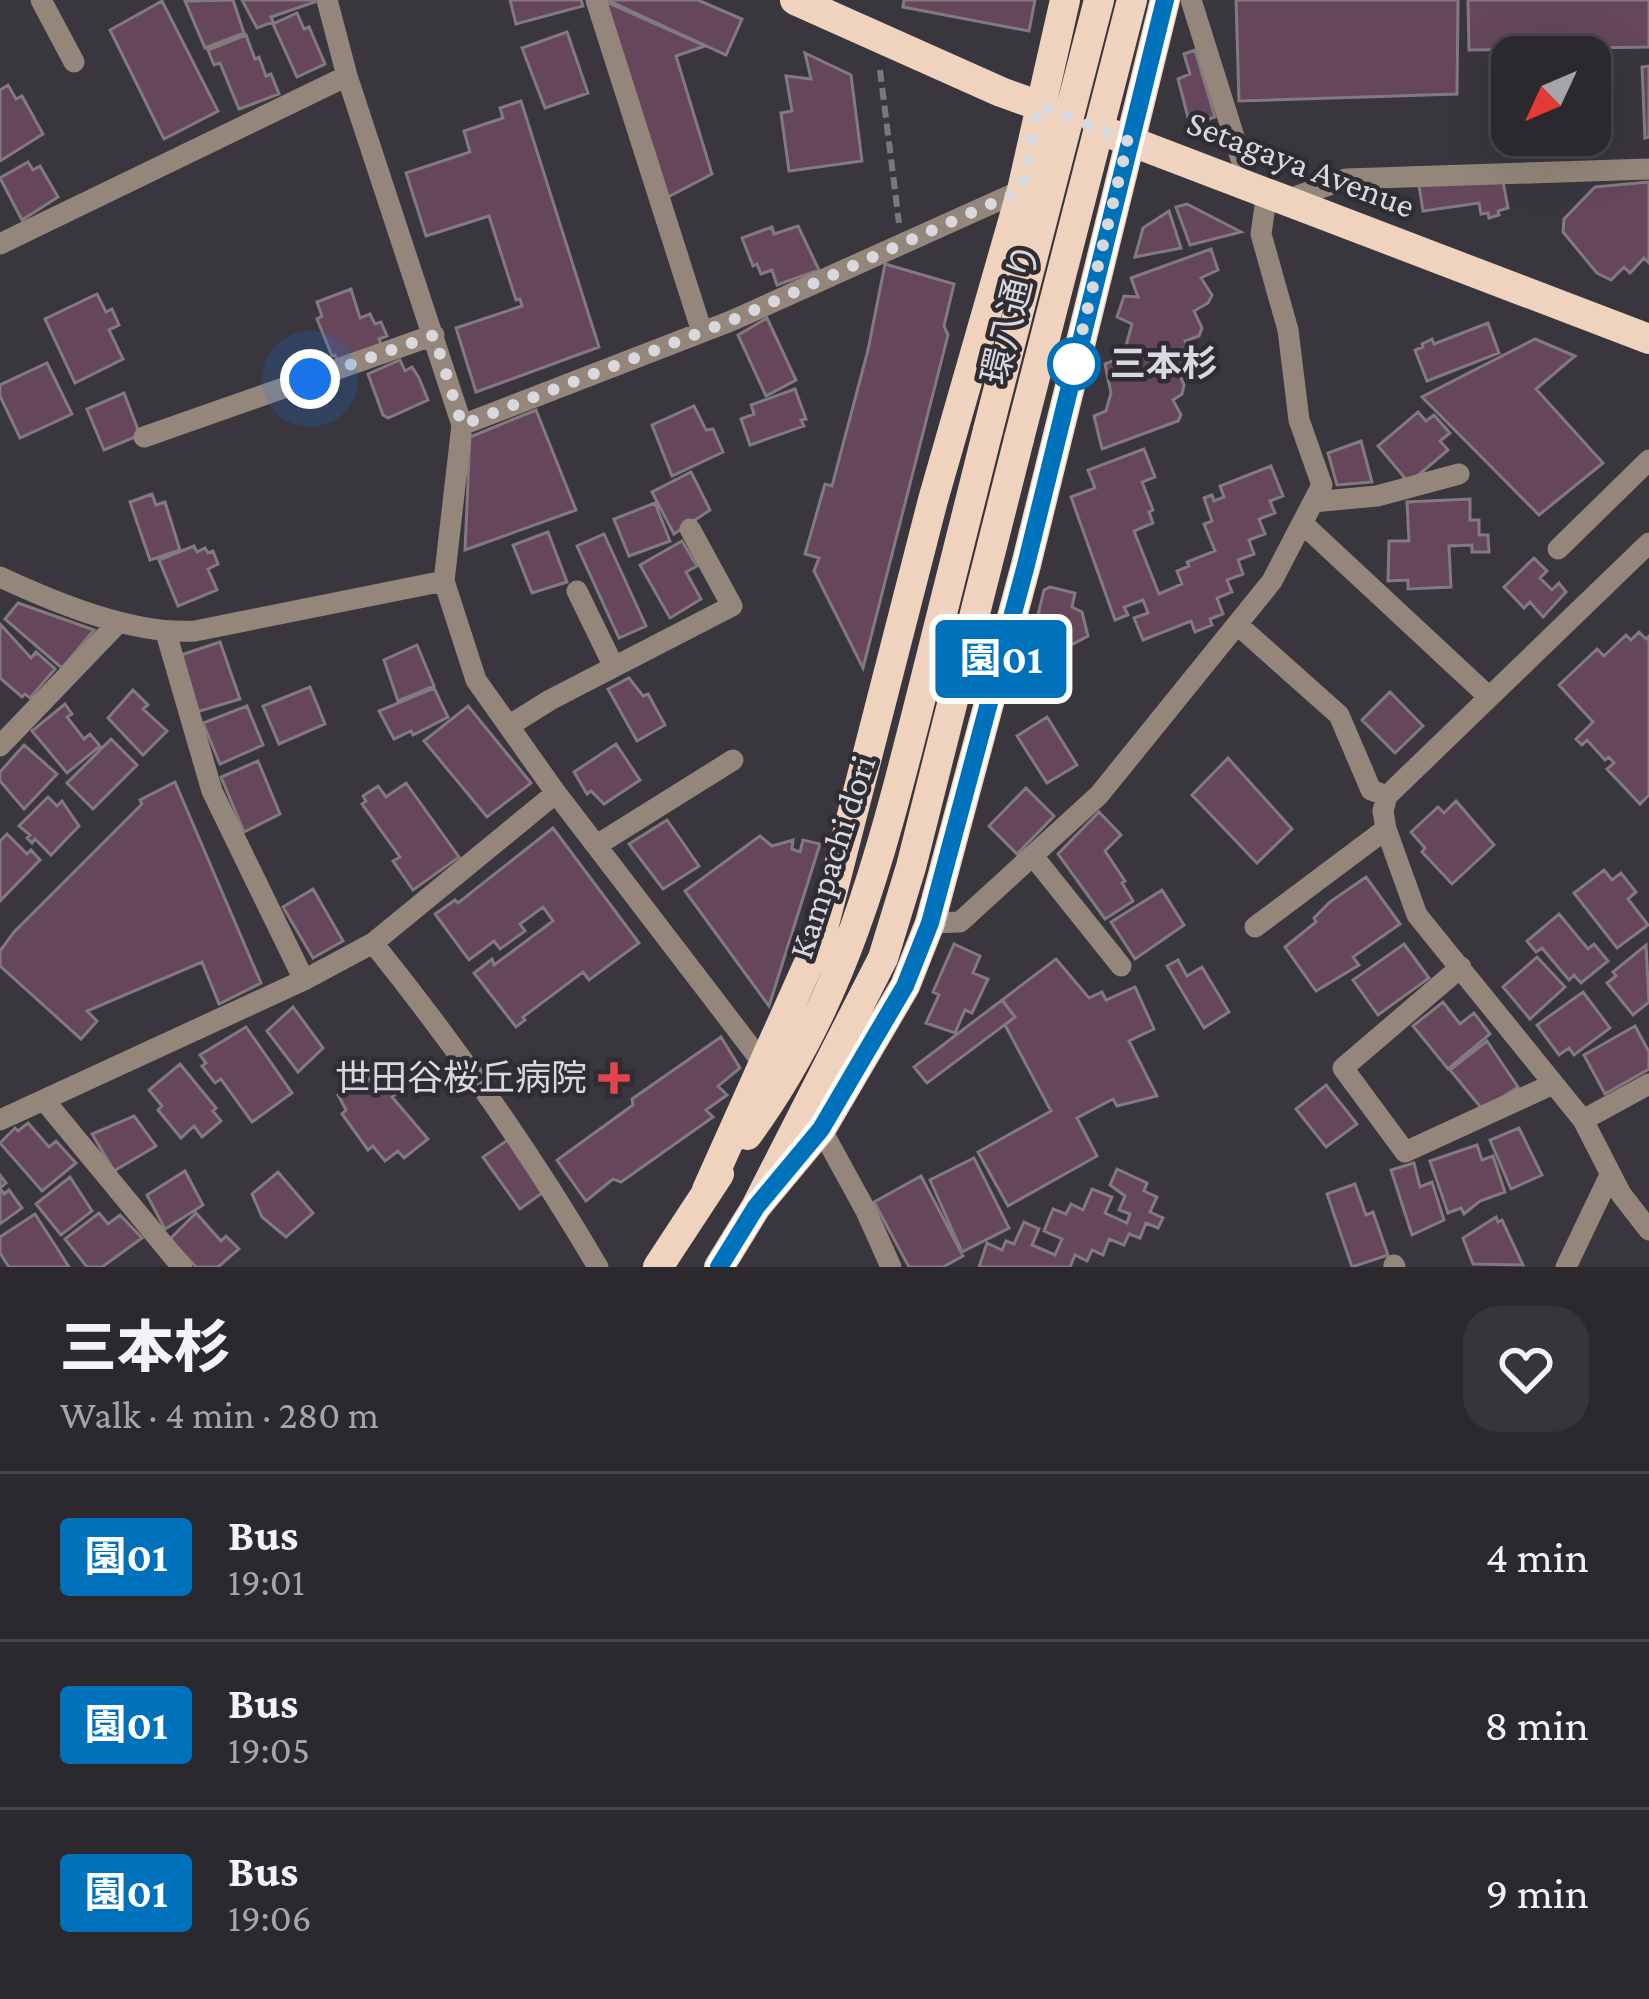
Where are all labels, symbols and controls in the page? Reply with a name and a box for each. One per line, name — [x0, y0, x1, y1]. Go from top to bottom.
north arrow — [1491, 36, 1611, 156]
map controls — [1491, 36, 1611, 156]
street label: Setagaya Avenue — [1182, 102, 1420, 226]
street label: 環八通り — [974, 239, 1048, 389]
marker: 三本杉 — [1049, 339, 1099, 389]
place label: 三本杉 — [1110, 344, 1218, 384]
your location — [280, 349, 340, 409]
line badge: 園01 — [932, 620, 1070, 698]
text: 園01 — [959, 635, 1043, 682]
street label: Kampachi dori — [780, 751, 884, 963]
place label: 世田谷桜丘病院 — [335, 1058, 587, 1098]
marker: 世田谷桜丘病院 — [598, 1062, 630, 1094]
button: heart — [1463, 1306, 1589, 1432]
text: 三本杉 — [60, 1316, 231, 1379]
text: Walk · 4 min · 280 m — [60, 1393, 379, 1436]
text: Bus — [228, 1510, 298, 1560]
text: 4 min — [1485, 1532, 1589, 1582]
text: 園01 — [84, 1533, 168, 1580]
text: 19:01 — [228, 1560, 305, 1603]
text: Bus — [228, 1678, 298, 1728]
text: 8 min — [1484, 1700, 1589, 1750]
text: 園01 — [84, 1701, 168, 1748]
text: 19:05 — [228, 1728, 310, 1771]
text: Bus — [228, 1846, 298, 1896]
text: 9 min — [1486, 1868, 1589, 1918]
text: 園01 — [84, 1869, 168, 1916]
text: 19:06 — [228, 1896, 312, 1939]

